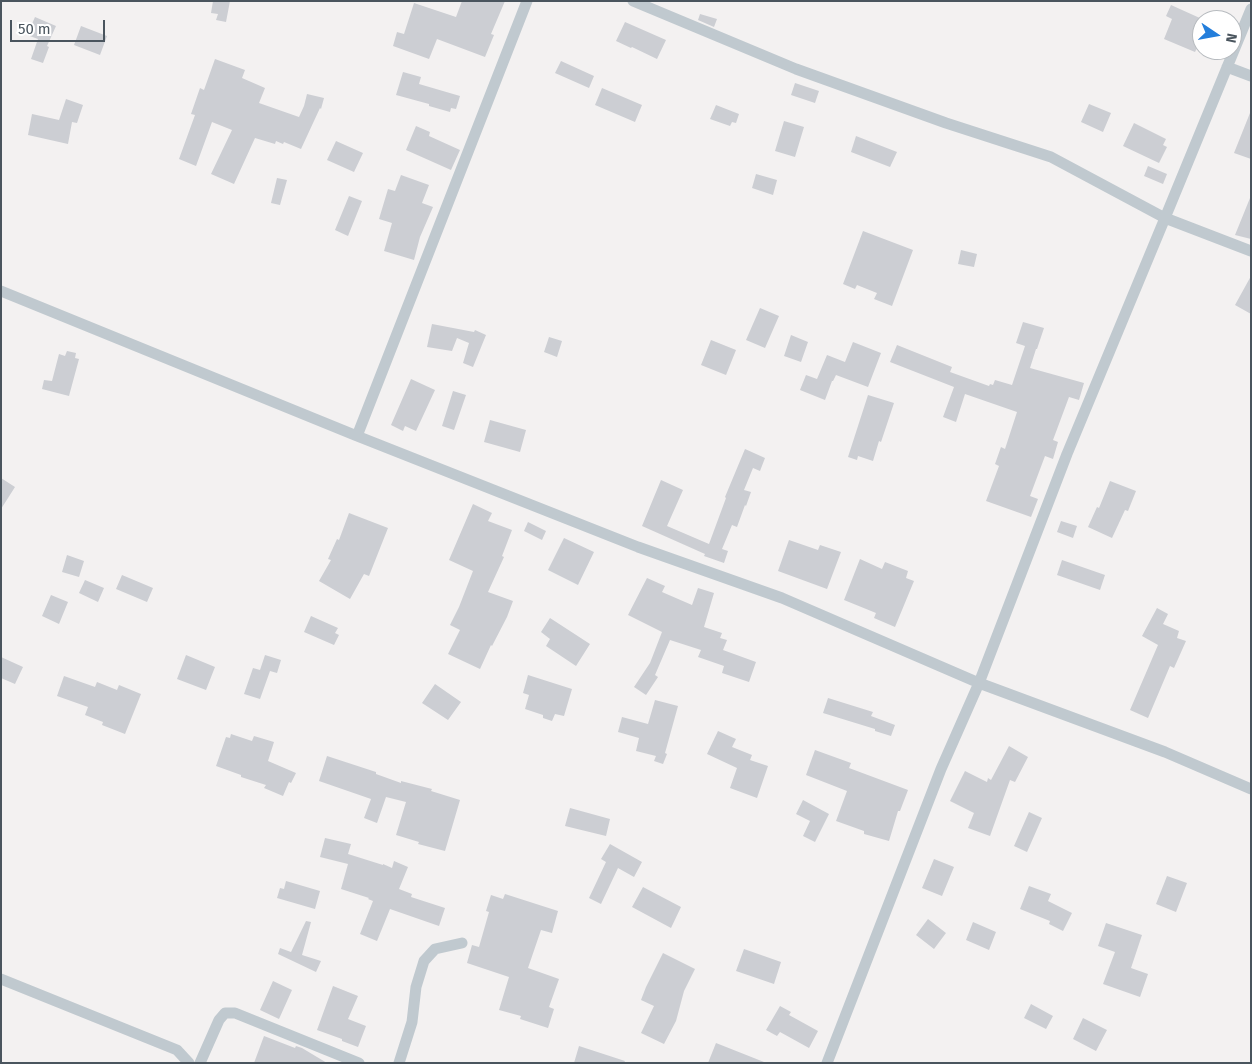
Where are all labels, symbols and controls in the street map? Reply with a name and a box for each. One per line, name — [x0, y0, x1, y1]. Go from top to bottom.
scale bar — [12, 10, 108, 42]
north arrow — [1192, 10, 1242, 60]
text: 50 m — [18, 20, 51, 38]
text: N — [1222, 32, 1240, 44]

